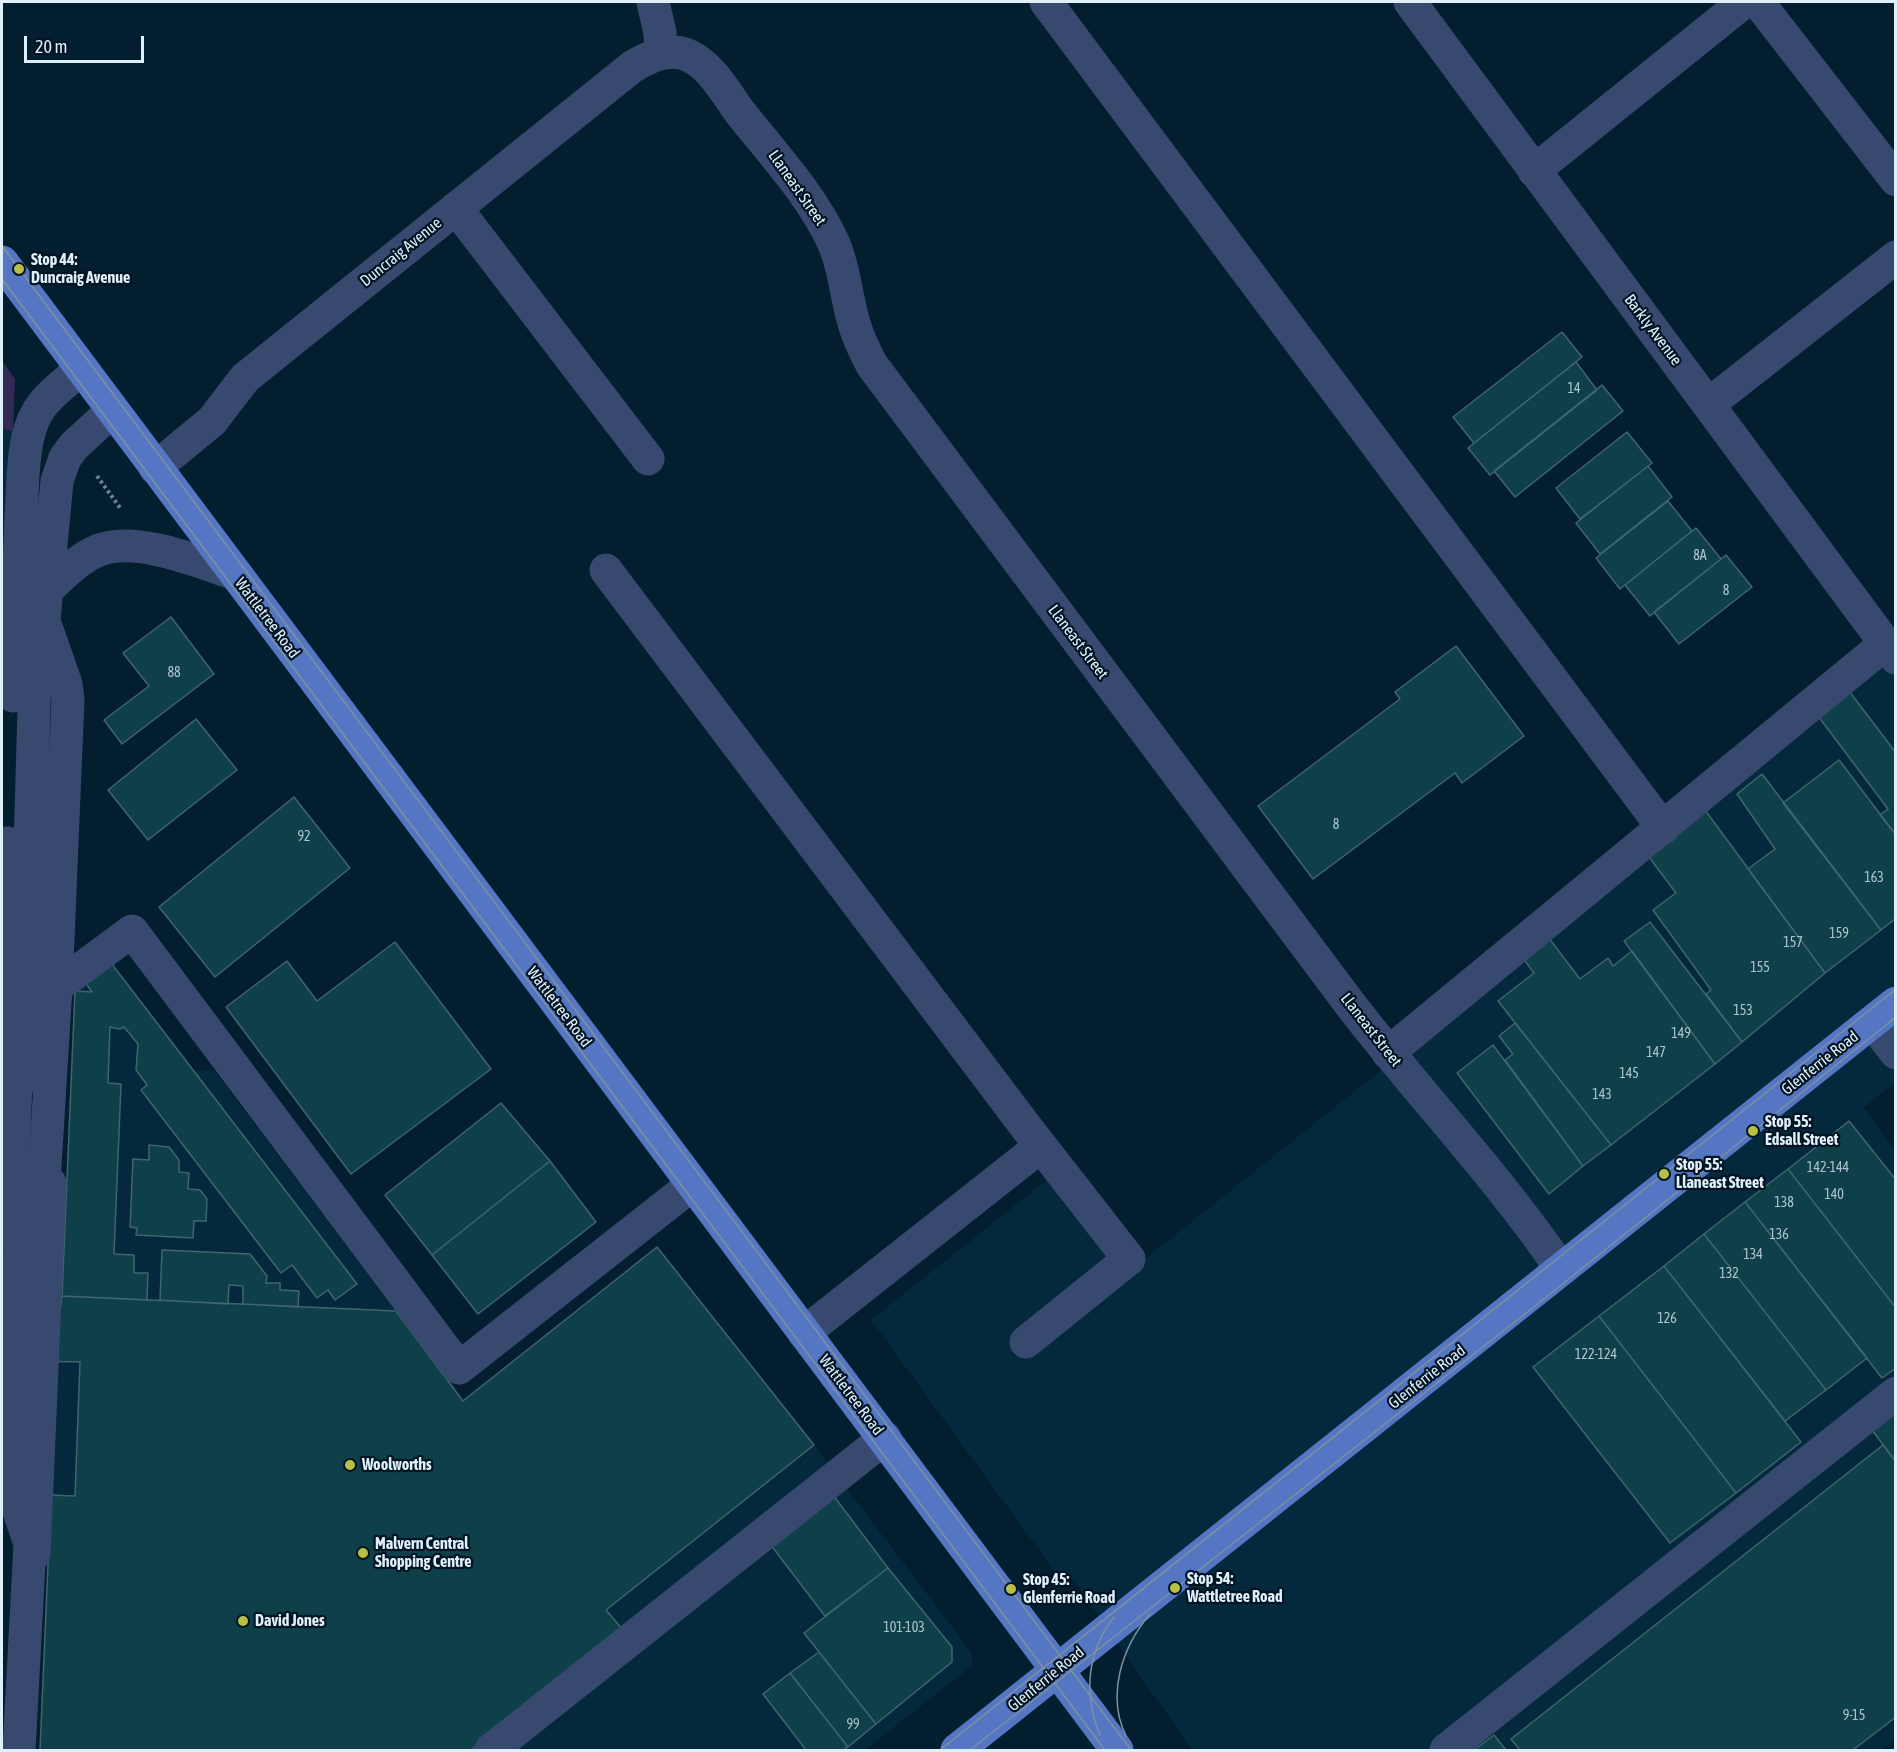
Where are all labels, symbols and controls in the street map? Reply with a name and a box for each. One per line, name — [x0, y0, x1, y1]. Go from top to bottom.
scale bar — [27, 24, 147, 62]
text: 20 m — [35, 36, 67, 57]
street label: Llaneast Street — [764, 146, 830, 230]
street label: Duncraig Avenue — [356, 213, 446, 291]
place label: Stop 44: Duncraig Avenue — [31, 250, 130, 288]
marker: Stop 44: Duncraig Avenue — [12, 262, 26, 276]
street label: Barkly Avenue — [1620, 291, 1686, 369]
house number: 14 — [1567, 381, 1581, 397]
house number: 8A — [1693, 548, 1707, 564]
street label: Wattletree Road — [231, 574, 303, 662]
house number: 8 — [1723, 583, 1729, 599]
street label: Llaneast Street — [1044, 601, 1112, 683]
house number: 88 — [167, 665, 181, 681]
house number: 8 — [1333, 817, 1339, 833]
house number: 92 — [297, 829, 311, 845]
house number: 163 — [1864, 870, 1884, 886]
house number: 159 — [1829, 926, 1849, 942]
house number: 157 — [1783, 935, 1803, 951]
house number: 155 — [1750, 960, 1770, 976]
street label: Wattletree Road — [523, 963, 595, 1051]
street label: Llaneast Street — [1336, 989, 1406, 1071]
house number: 153 — [1733, 1003, 1753, 1019]
house number: 149 — [1671, 1026, 1691, 1042]
street label: Glenferrie Road — [1778, 1027, 1862, 1099]
house number: 147 — [1646, 1045, 1666, 1061]
house number: 145 — [1619, 1066, 1639, 1082]
house number: 143 — [1592, 1087, 1612, 1103]
place label: Stop 55: Edsall Street — [1765, 1112, 1838, 1150]
marker: Stop 55: Edsall Street — [1746, 1124, 1760, 1138]
place label: Stop 55: Llaneast Street — [1676, 1155, 1764, 1193]
house number: 142-144 — [1807, 1160, 1849, 1176]
marker: Stop 55: Llaneast Street — [1657, 1167, 1671, 1181]
house number: 140 — [1824, 1187, 1844, 1203]
house number: 138 — [1774, 1195, 1794, 1211]
house number: 136 — [1769, 1227, 1789, 1243]
house number: 134 — [1743, 1247, 1763, 1263]
house number: 132 — [1719, 1266, 1739, 1282]
house number: 126 — [1657, 1311, 1677, 1327]
street label: Glenferrie Road — [1385, 1341, 1469, 1413]
house number: 122-124 — [1575, 1347, 1617, 1363]
street label: Wattletree Road — [815, 1351, 887, 1439]
place label: Woolworths — [362, 1455, 432, 1475]
marker: Woolworths — [343, 1458, 357, 1472]
place label: Malvern Central Shopping Centre — [375, 1534, 471, 1572]
marker: Malvern Central Shopping Centre — [356, 1546, 370, 1560]
place label: Stop 54: Wattletree Road — [1187, 1569, 1283, 1607]
place label: Stop 45: Glenferrie Road — [1023, 1570, 1115, 1608]
marker: Stop 54: Wattletree Road — [1168, 1581, 1182, 1595]
marker: Stop 45: Glenferrie Road — [1004, 1582, 1018, 1596]
place label: David Jones — [255, 1611, 325, 1631]
marker: David Jones — [236, 1614, 250, 1628]
house number: 101-103 — [883, 1620, 925, 1636]
street label: Glenferrie Road — [1004, 1642, 1088, 1716]
house number: 9-15 — [1843, 1708, 1865, 1724]
house number: 99 — [846, 1717, 860, 1733]

